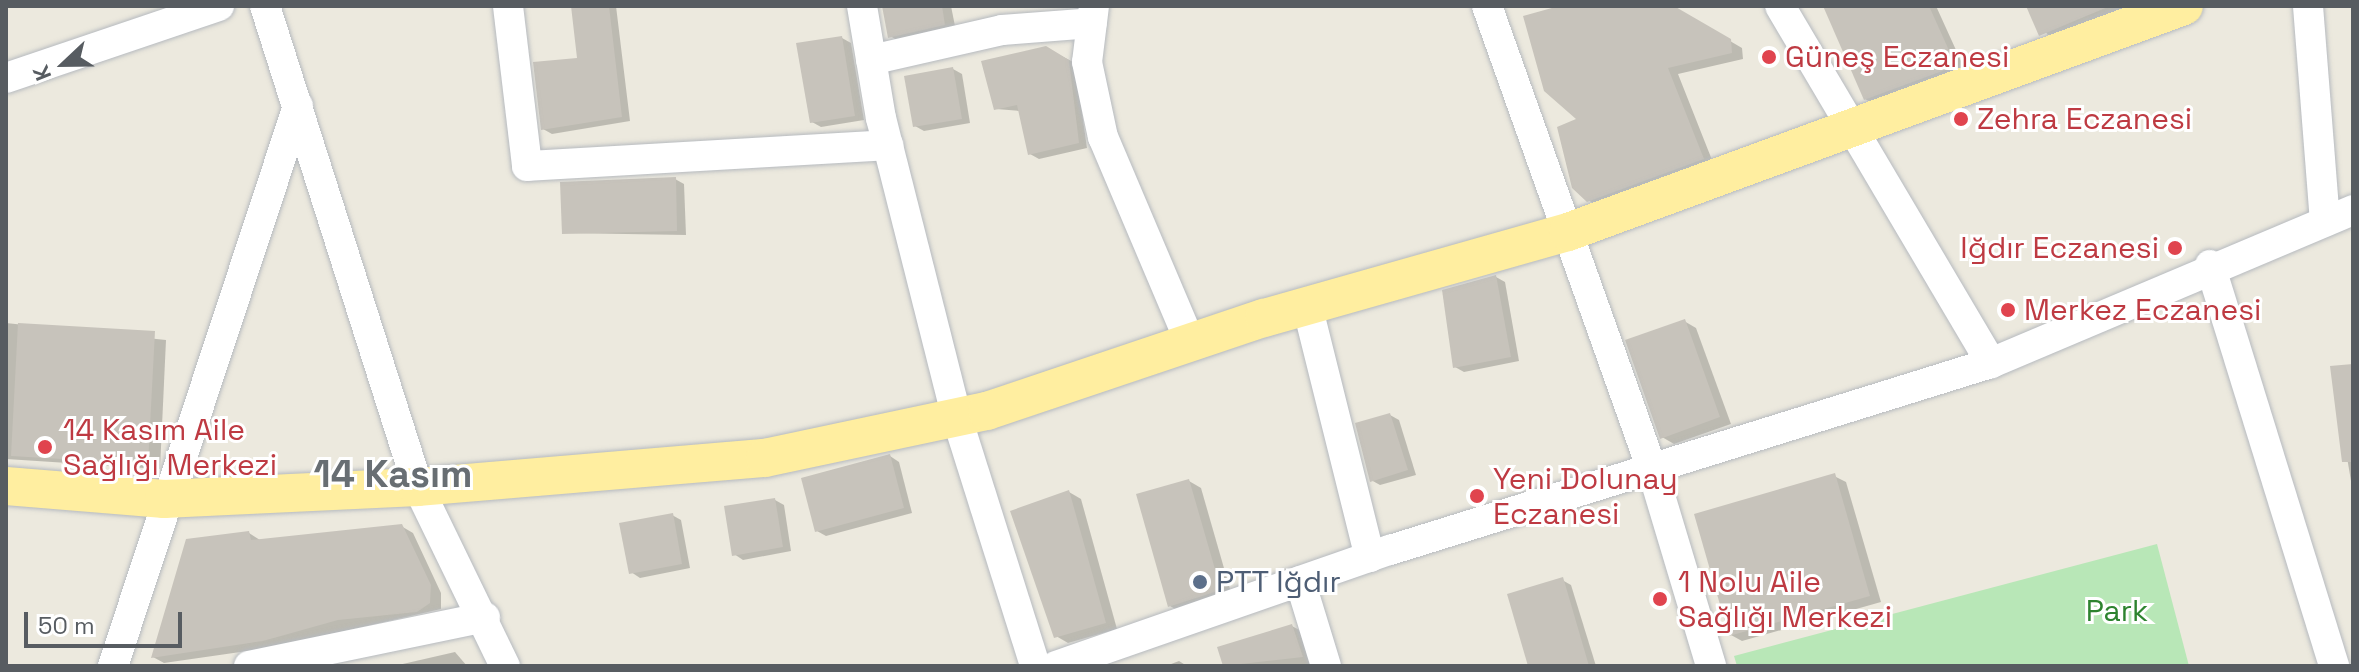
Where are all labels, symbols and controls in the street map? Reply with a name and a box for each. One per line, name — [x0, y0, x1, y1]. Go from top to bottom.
north arrow — [24, 24, 104, 104]
place label: Güneş Eczanesi — [1785, 39, 2009, 75]
marker: Güneş Eczanesi — [1760, 48, 1778, 66]
text: K — [26, 61, 57, 85]
place label: Zehra Eczanesi — [1977, 101, 2192, 137]
marker: Zehra Eczanesi — [1952, 110, 1970, 128]
place label: Iğdır Eczanesi — [1960, 230, 2159, 266]
marker: Iğdır Eczanesi — [2166, 239, 2184, 257]
place label: Merkez Eczanesi — [2024, 292, 2261, 328]
marker: Merkez Eczanesi — [1999, 301, 2017, 319]
place label: 14 Kasım Aile Sağlığı Merkezi — [63, 412, 277, 482]
marker: 14 Kasım Aile Sağlığı Merkezi — [34, 436, 56, 458]
district label: 14 Kasım — [313, 452, 473, 498]
place label: Yeni Dolunay Eczanesi — [1493, 461, 1678, 532]
marker: Yeni Dolunay Eczanesi — [1468, 487, 1486, 505]
place label: PTT Iğdır — [1216, 564, 1342, 600]
place label: 1 Nolu Aile Sağlığı Merkezi — [1678, 564, 1892, 634]
marker: PTT Iğdır — [1191, 573, 1209, 591]
marker: 1 Nolu Aile Sağlığı Merkezi — [1649, 588, 1671, 610]
park label: Park — [2086, 593, 2148, 629]
scale bar — [28, 596, 186, 646]
text: 50 m — [38, 610, 95, 641]

